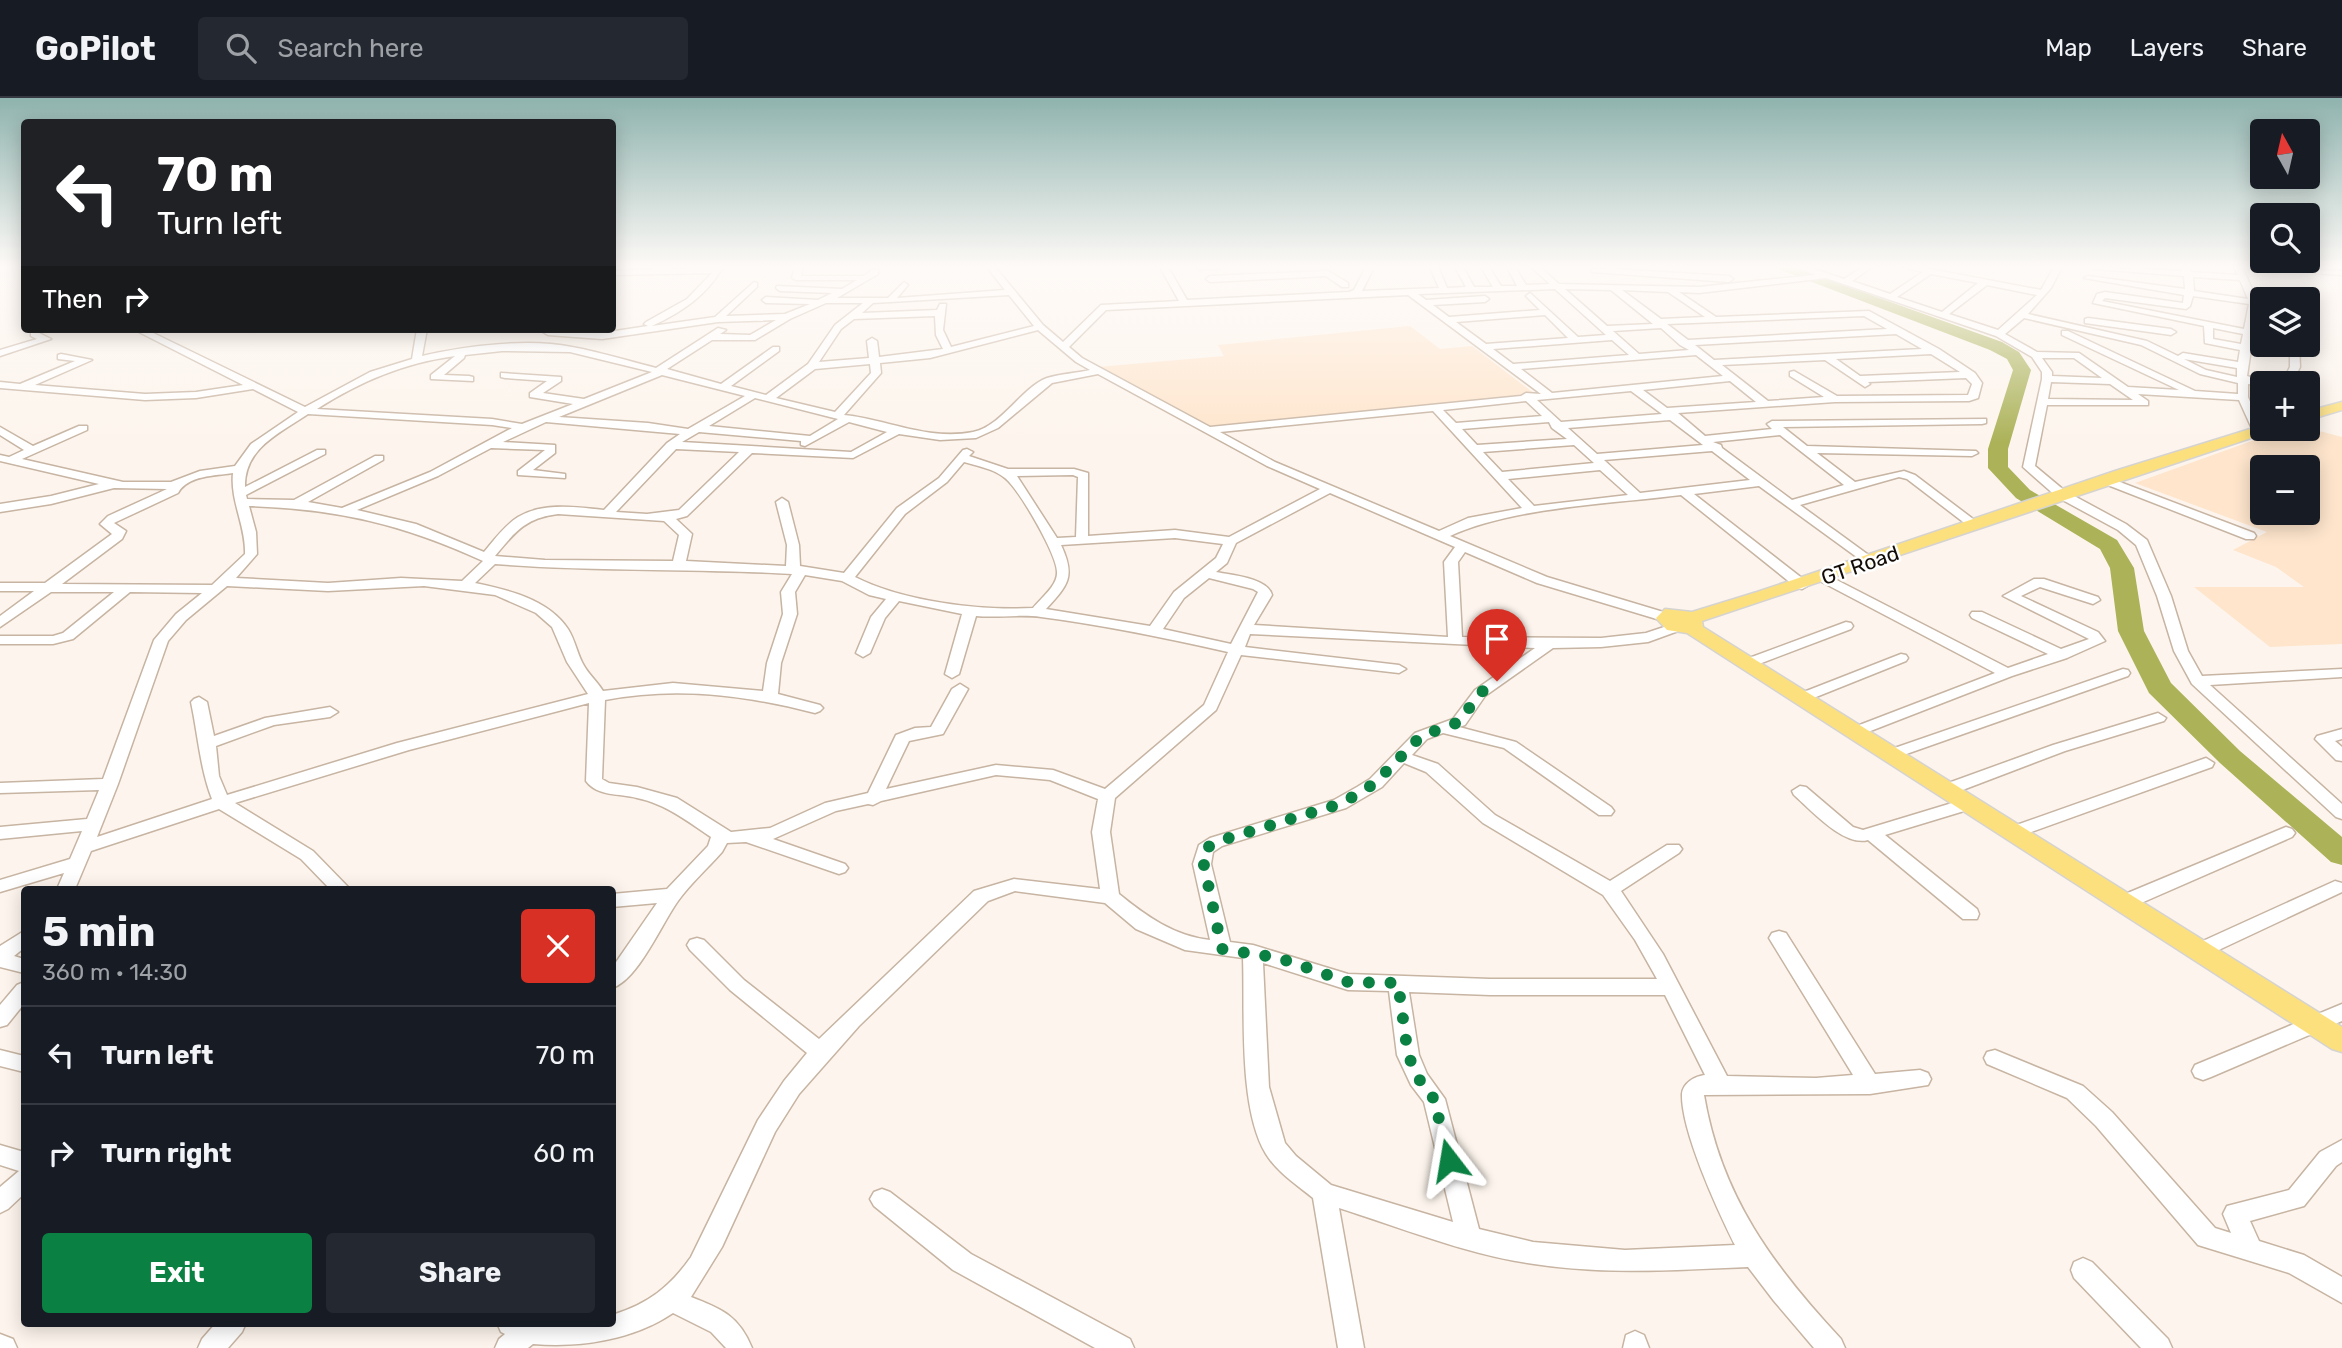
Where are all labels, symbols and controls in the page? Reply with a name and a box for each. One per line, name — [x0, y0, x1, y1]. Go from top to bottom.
search box — [198, 17, 688, 80]
text: GoPilot — [35, 29, 156, 68]
icon: search — [222, 29, 260, 67]
text: Search here — [278, 33, 423, 64]
text: Map — [2045, 34, 2092, 62]
text: Layers — [2130, 34, 2204, 62]
text: Share — [2242, 34, 2307, 62]
north arrow — [2250, 119, 2320, 189]
map controls — [2250, 119, 2320, 525]
text: 70 m — [157, 145, 274, 203]
icon: left — [42, 147, 133, 238]
button: search — [2250, 203, 2320, 273]
text: Turn left — [157, 204, 282, 242]
icon: right — [117, 280, 155, 318]
text: Then — [42, 284, 103, 315]
button: layers — [2250, 287, 2320, 357]
button: + — [2250, 371, 2320, 441]
button: − — [2250, 455, 2320, 525]
street label: GT Road — [1818, 540, 1902, 590]
pin — [1467, 609, 1527, 681]
icon: arrive — [1478, 620, 1516, 658]
text: 5 min — [42, 907, 156, 957]
button: close — [521, 909, 595, 983]
text: 360 m · 14:30 — [42, 958, 188, 986]
icon: left — [42, 1036, 80, 1074]
text: Turn left — [101, 1040, 213, 1071]
text: 70 m — [536, 1040, 595, 1071]
position arrow — [1412, 1123, 1486, 1197]
icon: right — [42, 1134, 80, 1172]
text: Turn right — [101, 1138, 231, 1169]
text: 60 m — [533, 1138, 595, 1169]
button: Exit — [42, 1233, 312, 1313]
button: Share — [326, 1233, 595, 1313]

